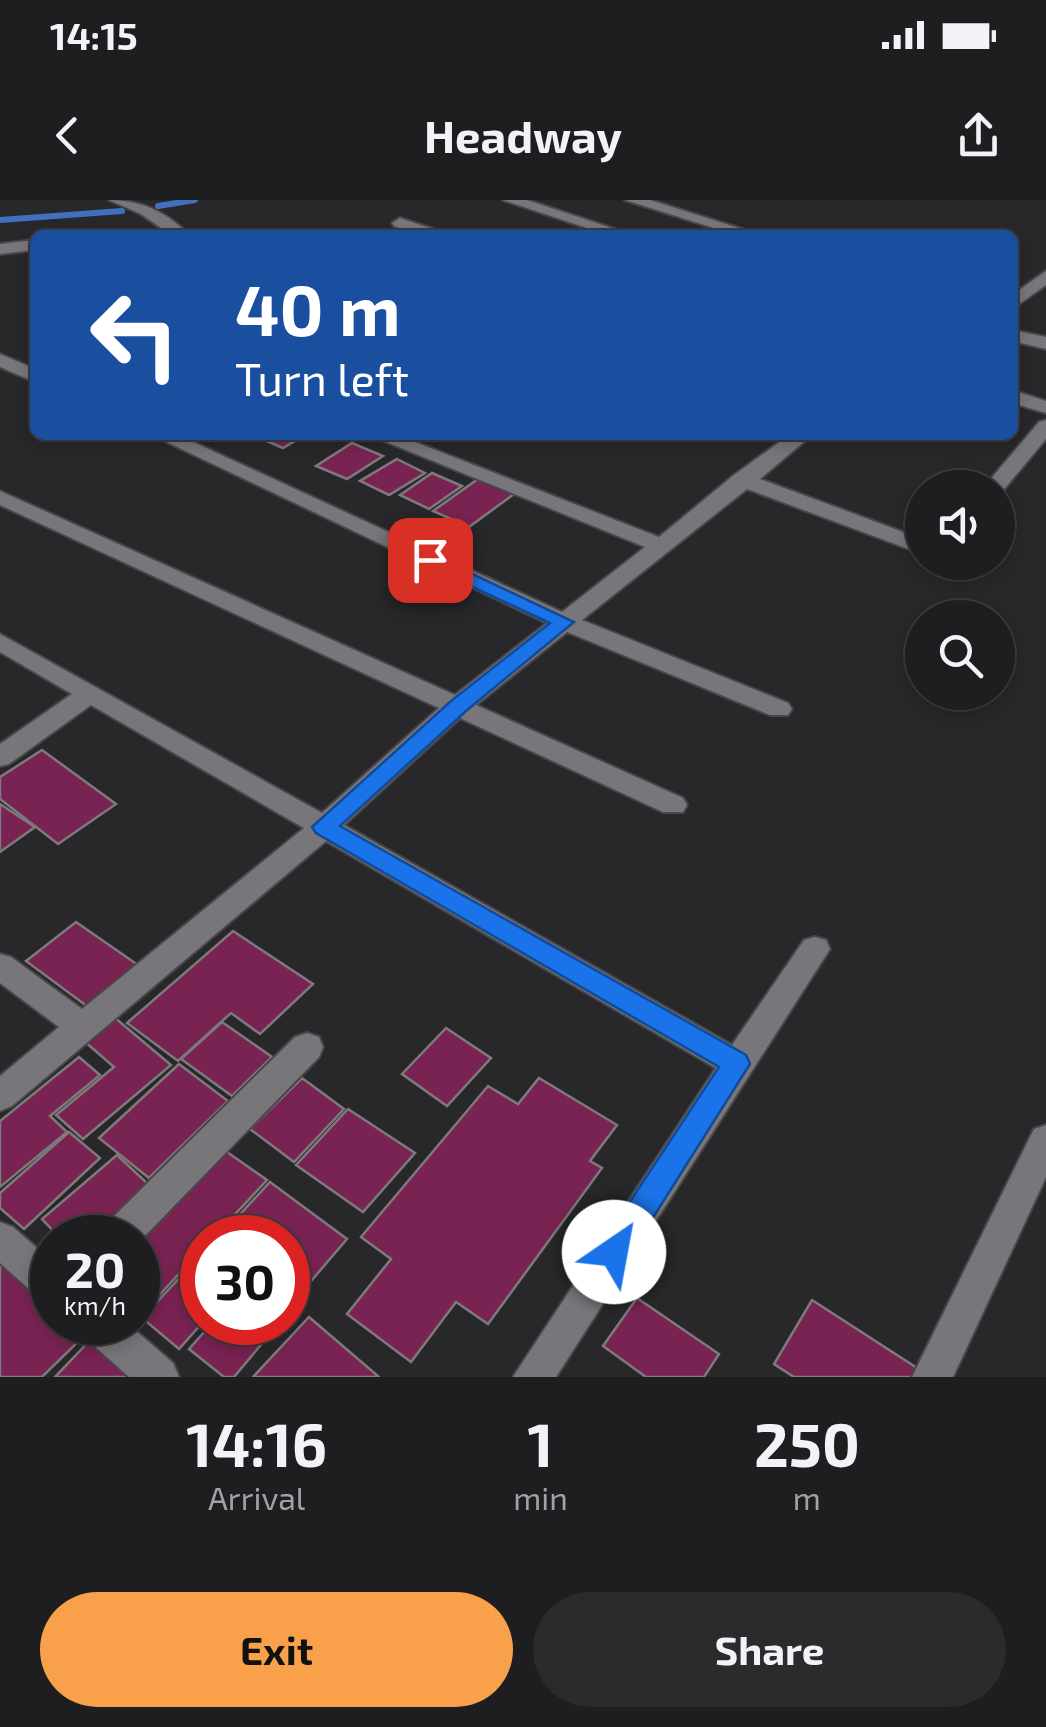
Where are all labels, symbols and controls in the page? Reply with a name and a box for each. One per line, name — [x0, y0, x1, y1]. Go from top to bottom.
text: 14:15 — [50, 12, 138, 58]
icon: back — [40, 108, 95, 163]
text: Headway — [424, 108, 622, 162]
icon: share — [951, 108, 1006, 163]
text: 40 m — [235, 266, 401, 350]
icon: left — [70, 270, 200, 400]
text: Turn left — [235, 351, 409, 405]
map controls — [905, 470, 1015, 710]
button: sound — [905, 470, 1015, 580]
pin — [388, 518, 473, 603]
icon: arrive — [403, 533, 458, 588]
button: search — [905, 600, 1015, 710]
position arrow — [562, 1200, 666, 1304]
speed limit sign: 30 — [180, 1215, 310, 1345]
text: 20 — [65, 1238, 125, 1298]
text: km/h — [64, 1290, 126, 1320]
text: 14:16 — [186, 1407, 327, 1479]
text: 1 — [528, 1407, 553, 1479]
text: 250 — [754, 1407, 860, 1479]
text: Arrival — [208, 1478, 305, 1516]
text: min — [513, 1478, 568, 1516]
text: m — [793, 1478, 821, 1516]
button: Exit — [40, 1592, 513, 1707]
button: Share — [533, 1592, 1006, 1707]

